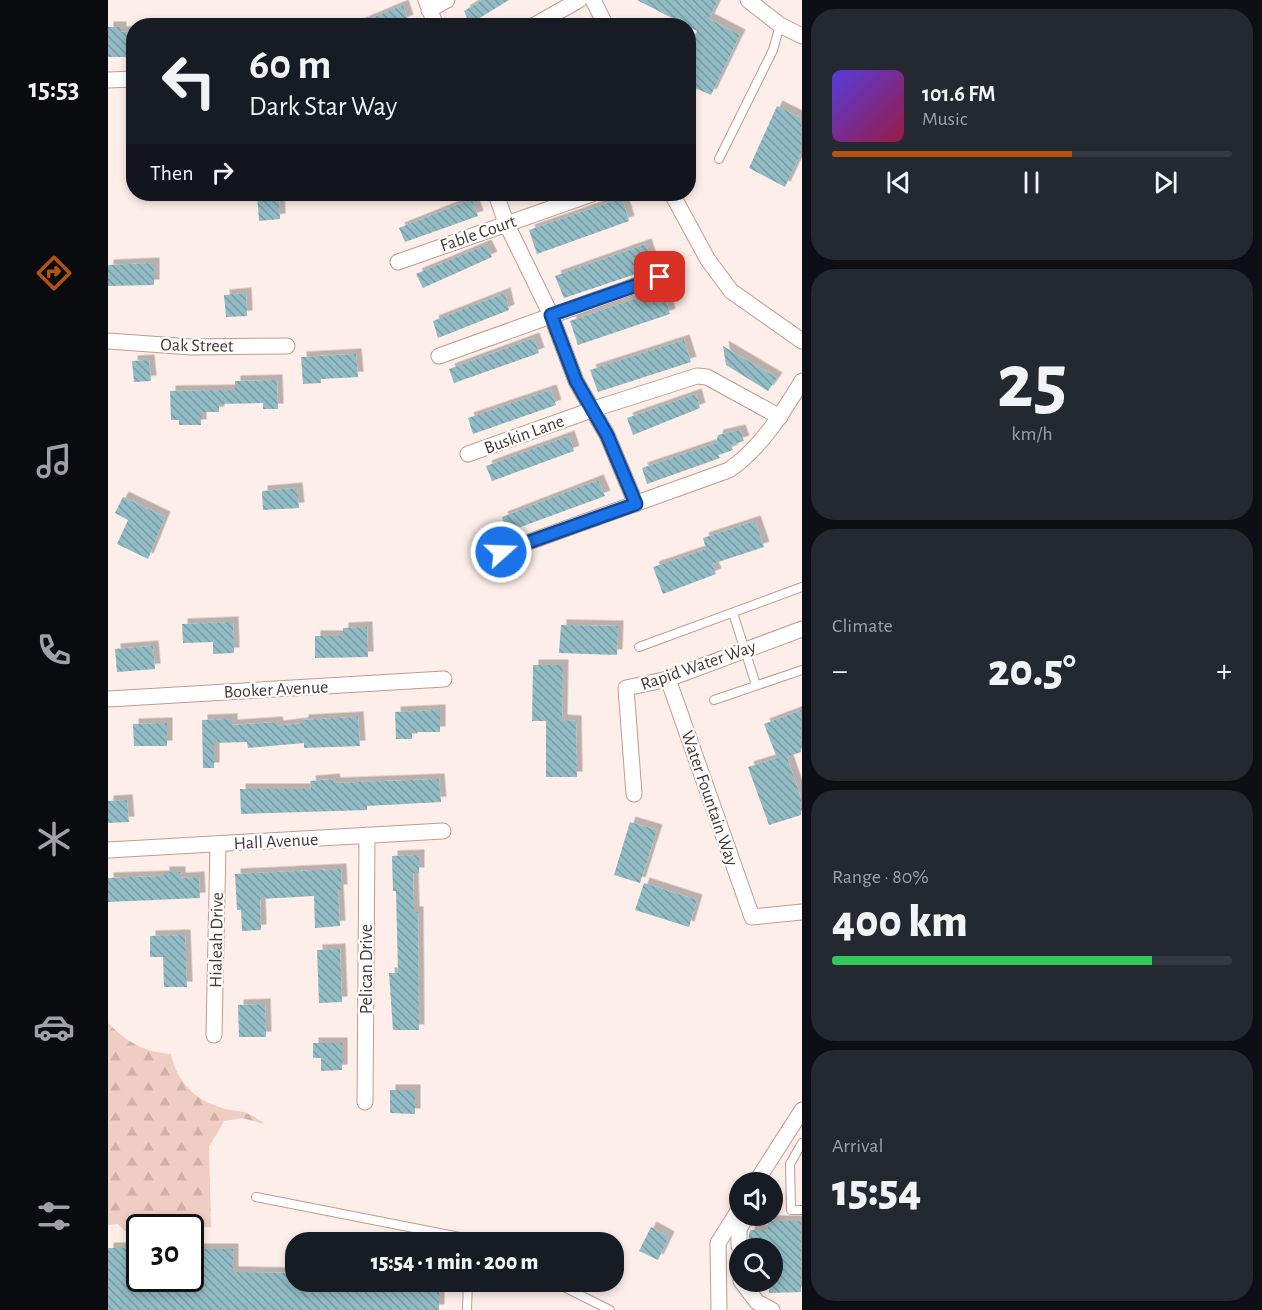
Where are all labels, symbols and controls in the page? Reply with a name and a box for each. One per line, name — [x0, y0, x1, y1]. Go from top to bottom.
icon: left — [150, 42, 228, 120]
text: 60 m — [249, 44, 331, 86]
text: 15:53 — [29, 75, 79, 102]
text: 101.6 FM — [922, 83, 996, 105]
text: Dark Star Way — [249, 93, 397, 120]
text: Music — [922, 109, 968, 129]
icon: right — [206, 156, 239, 189]
text: Then — [150, 162, 194, 184]
icon: previous — [882, 166, 915, 199]
icon: pause — [1015, 166, 1048, 199]
icon: next — [1149, 166, 1182, 199]
street label: Fable Court — [438, 212, 519, 255]
pin — [634, 251, 685, 302]
icon: directions — [33, 252, 75, 294]
icon: arrive — [643, 260, 676, 293]
street label: Oak Street — [160, 336, 234, 356]
text: 25 — [997, 344, 1067, 422]
street label: Buskin Lane — [482, 412, 567, 458]
text: km/h — [1011, 424, 1053, 444]
icon: music — [33, 440, 75, 482]
position arrow — [469, 520, 533, 584]
text: Climate — [832, 616, 893, 636]
icon: phone — [33, 629, 75, 671]
street label: Rapid Water Way — [638, 638, 759, 694]
text: 20.5° — [988, 649, 1076, 694]
text: − — [832, 655, 848, 688]
text: + — [1216, 655, 1232, 688]
street label: Booker Avenue — [223, 678, 329, 702]
street label: Water Fountain Way — [677, 728, 741, 869]
icon: climate — [33, 818, 75, 860]
street label: Hall Avenue — [233, 831, 319, 853]
text: Range · 80% — [832, 867, 929, 887]
street label: Hialeah Drive — [207, 892, 227, 988]
text: 400 km — [832, 900, 968, 945]
street label: Pelican Drive — [358, 924, 376, 1014]
icon: car — [33, 1006, 75, 1048]
text: Arrival — [832, 1136, 883, 1156]
text: 15:54 — [832, 1169, 921, 1214]
map controls — [729, 1172, 783, 1292]
button: sound — [729, 1172, 783, 1226]
icon: filters — [33, 1195, 75, 1237]
speed limit sign: 30 — [126, 1214, 204, 1292]
button: search — [729, 1238, 783, 1292]
text: 15:54 · 1 min · 200 m — [371, 1251, 538, 1273]

